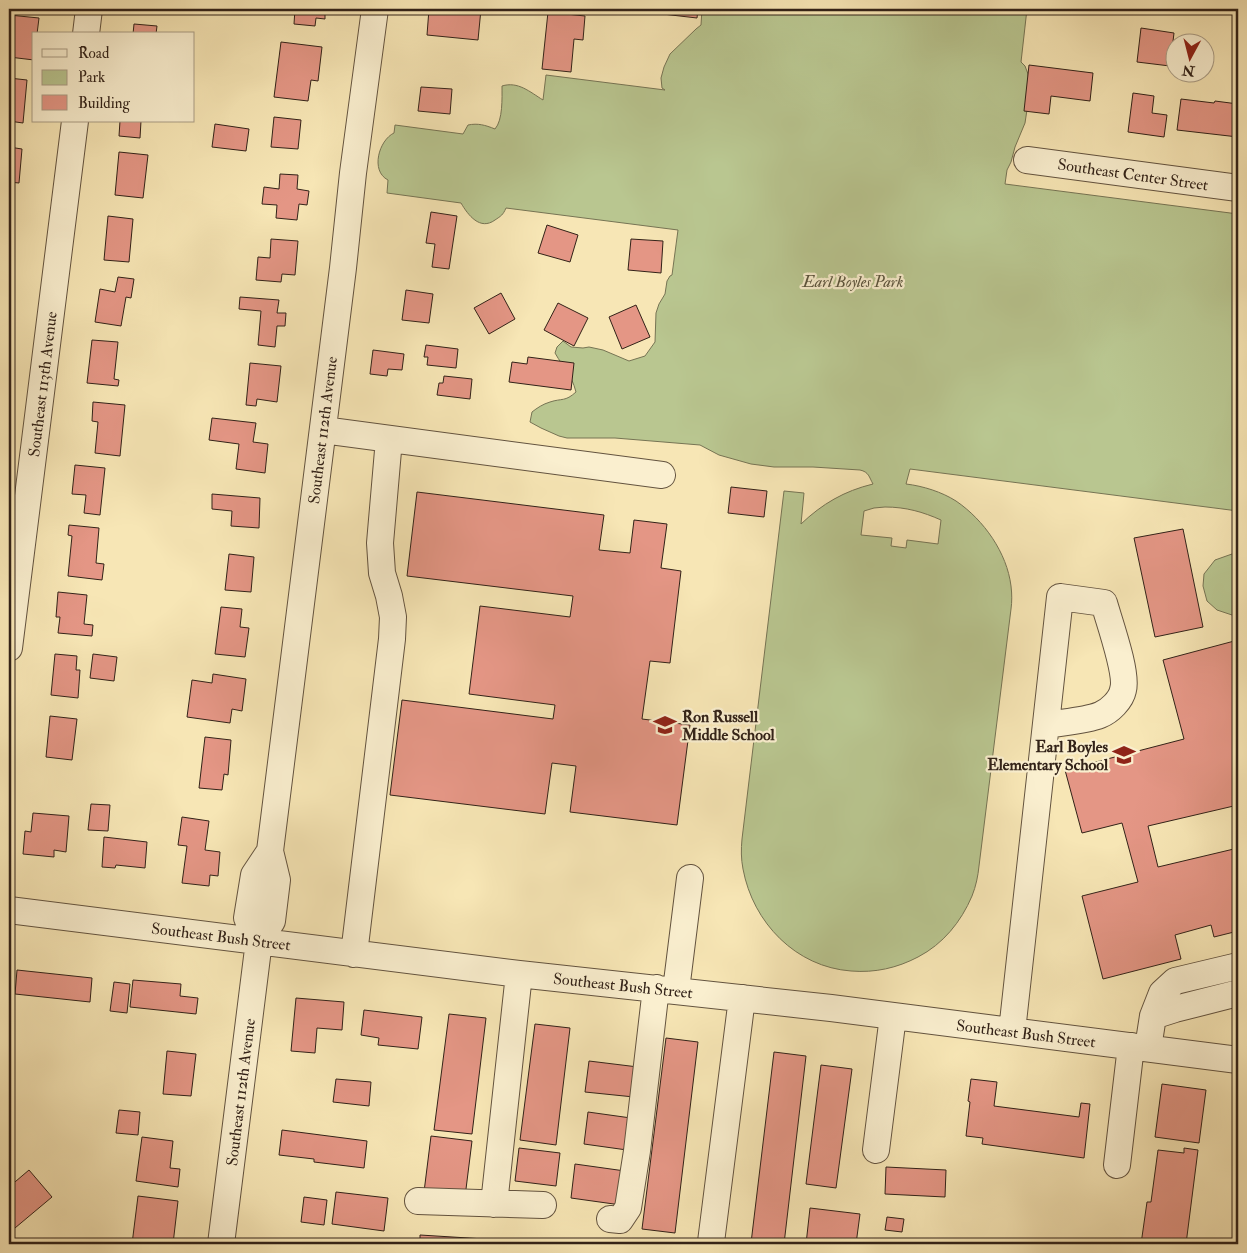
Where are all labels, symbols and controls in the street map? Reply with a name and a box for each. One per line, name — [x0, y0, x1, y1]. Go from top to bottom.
legend — [32, 32, 195, 122]
north arrow — [1164, 32, 1214, 82]
text: Road — [78, 44, 110, 63]
text: N — [1181, 61, 1197, 80]
text: Park — [78, 68, 105, 87]
text: Building — [78, 94, 130, 113]
street label: Southeast Center Street — [1056, 155, 1210, 195]
park label: Earl Boyles Park — [802, 272, 904, 292]
street label: Southeast 113th Avenue — [24, 310, 62, 458]
street label: Southeast 112th Avenue — [304, 355, 342, 505]
place label: Ron Russell Middle School — [681, 707, 776, 745]
school or university icon: Ron Russell Middle School — [652, 712, 678, 738]
place label: Earl Boyles Elementary School — [987, 737, 1109, 776]
school or university icon: Earl Boyles Elementary School — [1111, 742, 1137, 768]
street label: Southeast Bush Street — [150, 919, 292, 955]
street label: Southeast Bush Street — [552, 969, 694, 1003]
street label: Southeast Bush Street — [955, 1016, 1097, 1052]
street label: Southeast 112th Avenue — [222, 1017, 260, 1167]

